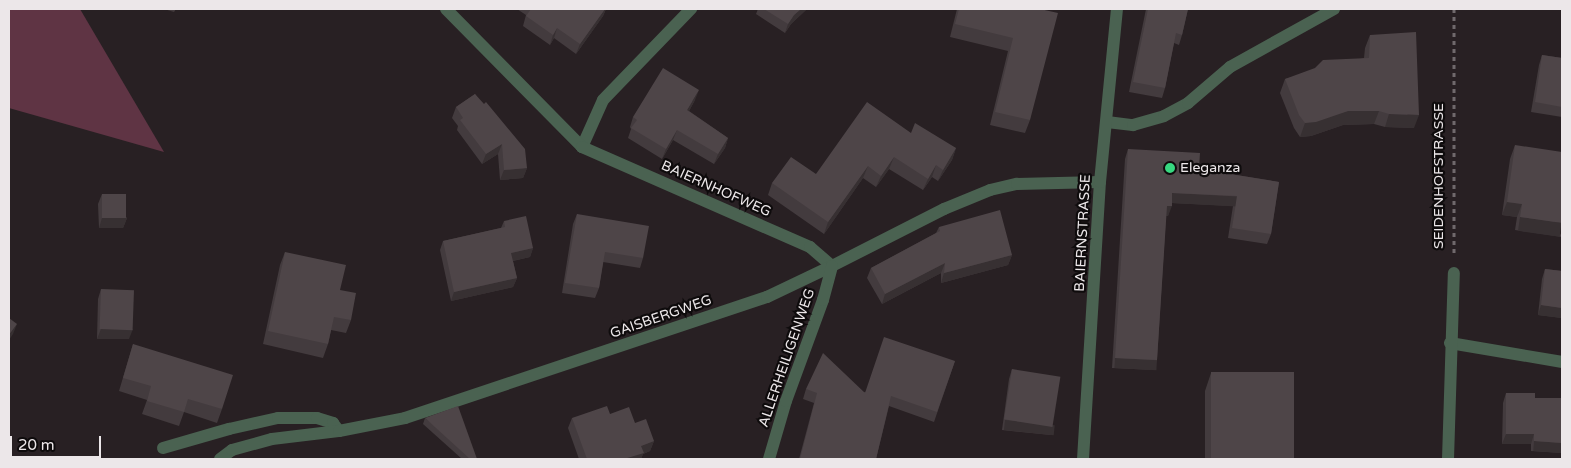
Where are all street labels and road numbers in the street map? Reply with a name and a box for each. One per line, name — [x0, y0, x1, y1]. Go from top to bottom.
street label: SEIDENHOFSTRASSE — [1431, 103, 1447, 249]
street label: BAIERNHOFWEG — [659, 157, 773, 221]
street label: BAIERNSTRASSE — [1072, 174, 1094, 292]
street label: ALLERHEILIGENWEG — [755, 287, 819, 429]
street label: GAISBERGWEG — [608, 292, 714, 342]

